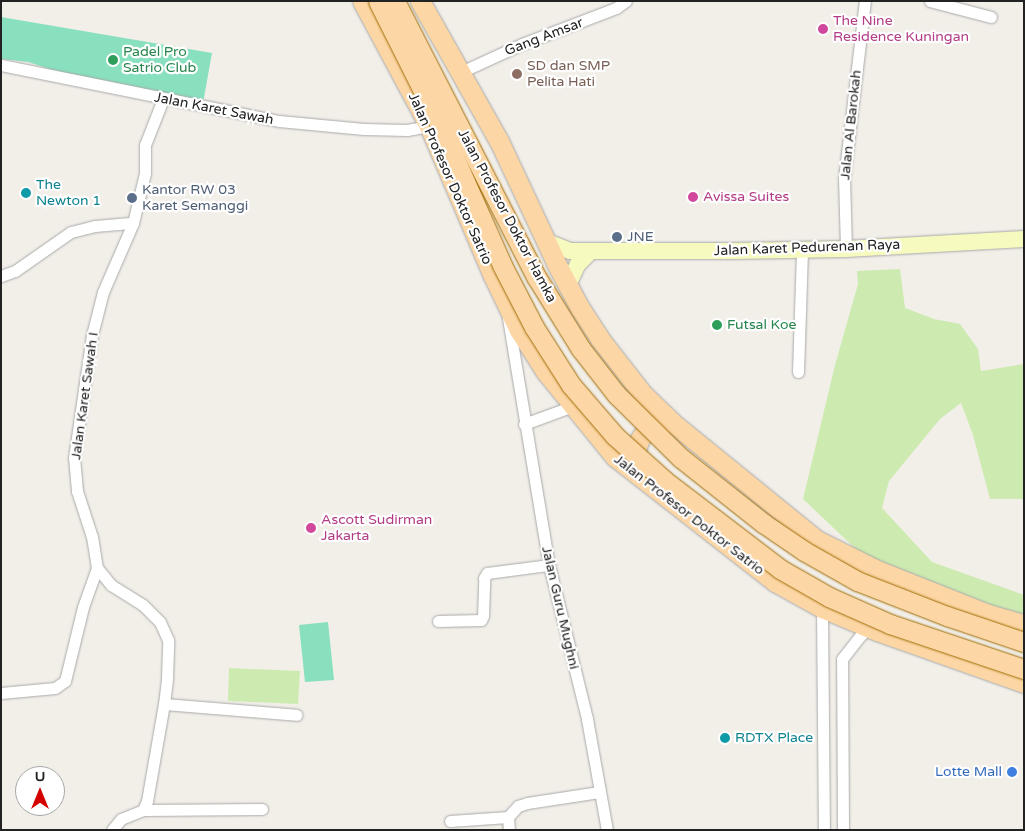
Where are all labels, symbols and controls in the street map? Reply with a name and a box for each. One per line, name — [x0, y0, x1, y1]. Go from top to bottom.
place label: The Nine Residence Kuningan — [833, 13, 969, 46]
street label: Gang Amsar — [502, 14, 586, 60]
marker: The Nine Residence Kuningan — [817, 23, 829, 35]
place label: Padel Pro Satrio Club — [123, 44, 196, 76]
marker: Padel Pro Satrio Club — [107, 54, 119, 66]
place label: SD dan SMP Pelita Hati — [527, 58, 610, 90]
marker: SD dan SMP Pelita Hati — [511, 68, 523, 80]
street label: Jalan Al Barokah — [837, 69, 865, 181]
street label: Jalan Karet Sawah — [153, 89, 275, 129]
street label: Jalan Profesor Doktor Satrio — [404, 91, 496, 267]
street label: Jalan Profesor Doktor Hamka — [454, 127, 560, 305]
place label: The Newton 1 — [36, 177, 101, 210]
place label: Kantor RW 03 Karet Semanggi — [142, 182, 248, 214]
marker: The Newton 1 — [20, 187, 32, 199]
place label: Avissa Suites — [703, 189, 789, 205]
marker: Avissa Suites — [687, 191, 699, 203]
marker: Kantor RW 03 Karet Semanggi — [126, 192, 138, 204]
place label: JNE — [627, 229, 654, 245]
marker: JNE — [611, 231, 623, 243]
street label: Jalan Karet Pedurenan Raya — [714, 236, 900, 260]
place label: Futsal Koe — [727, 317, 796, 333]
marker: Futsal Koe — [711, 319, 723, 331]
street label: Jalan Karet Sawah I — [68, 331, 102, 461]
street label: Jalan Profesor Doktor Satrio — [611, 451, 767, 579]
place label: Ascott Sudirman Jakarta — [321, 512, 432, 544]
marker: Ascott Sudirman Jakarta — [305, 522, 317, 534]
street label: Jalan Guru Mughni — [538, 545, 582, 671]
place label: RDTX Place — [735, 730, 813, 746]
marker: RDTX Place — [719, 732, 731, 744]
place label: Lotte Mall — [935, 764, 1002, 780]
north arrow — [15, 766, 65, 816]
marker: Lotte Mall — [1006, 766, 1018, 778]
text: U — [35, 768, 45, 785]

